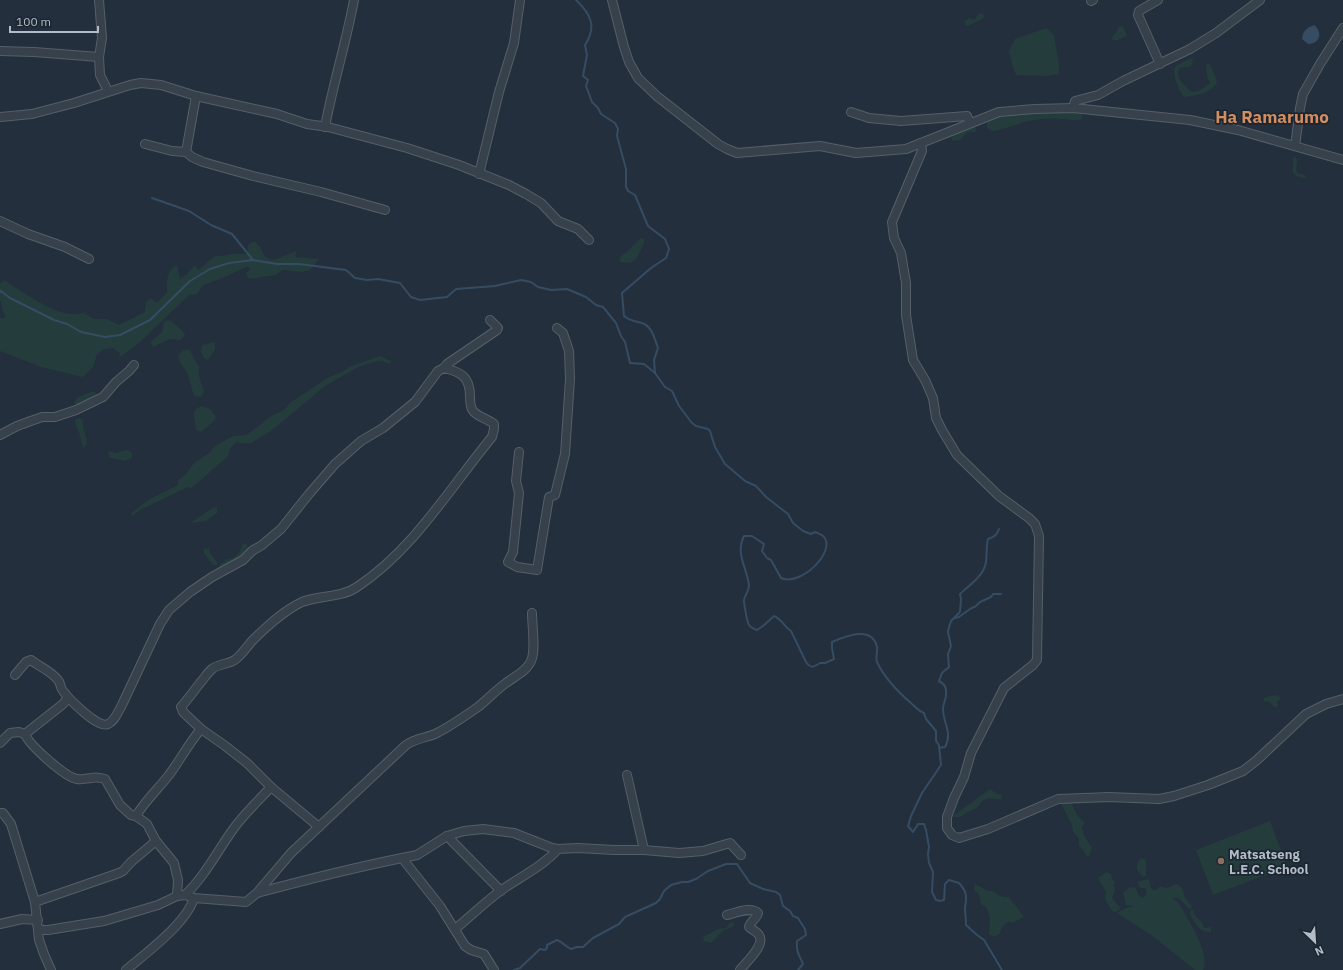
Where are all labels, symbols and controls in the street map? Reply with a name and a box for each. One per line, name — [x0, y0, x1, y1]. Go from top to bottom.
scale bar — [10, 8, 98, 34]
text: 100 m — [16, 14, 51, 29]
district label: Ha Ramarumo — [1215, 106, 1329, 128]
place label: Matsatseng L.E.C. School — [1229, 846, 1308, 878]
marker: Matsatseng L.E.C. School — [1216, 856, 1226, 866]
north arrow — [1295, 922, 1335, 962]
text: N — [1313, 943, 1326, 959]

